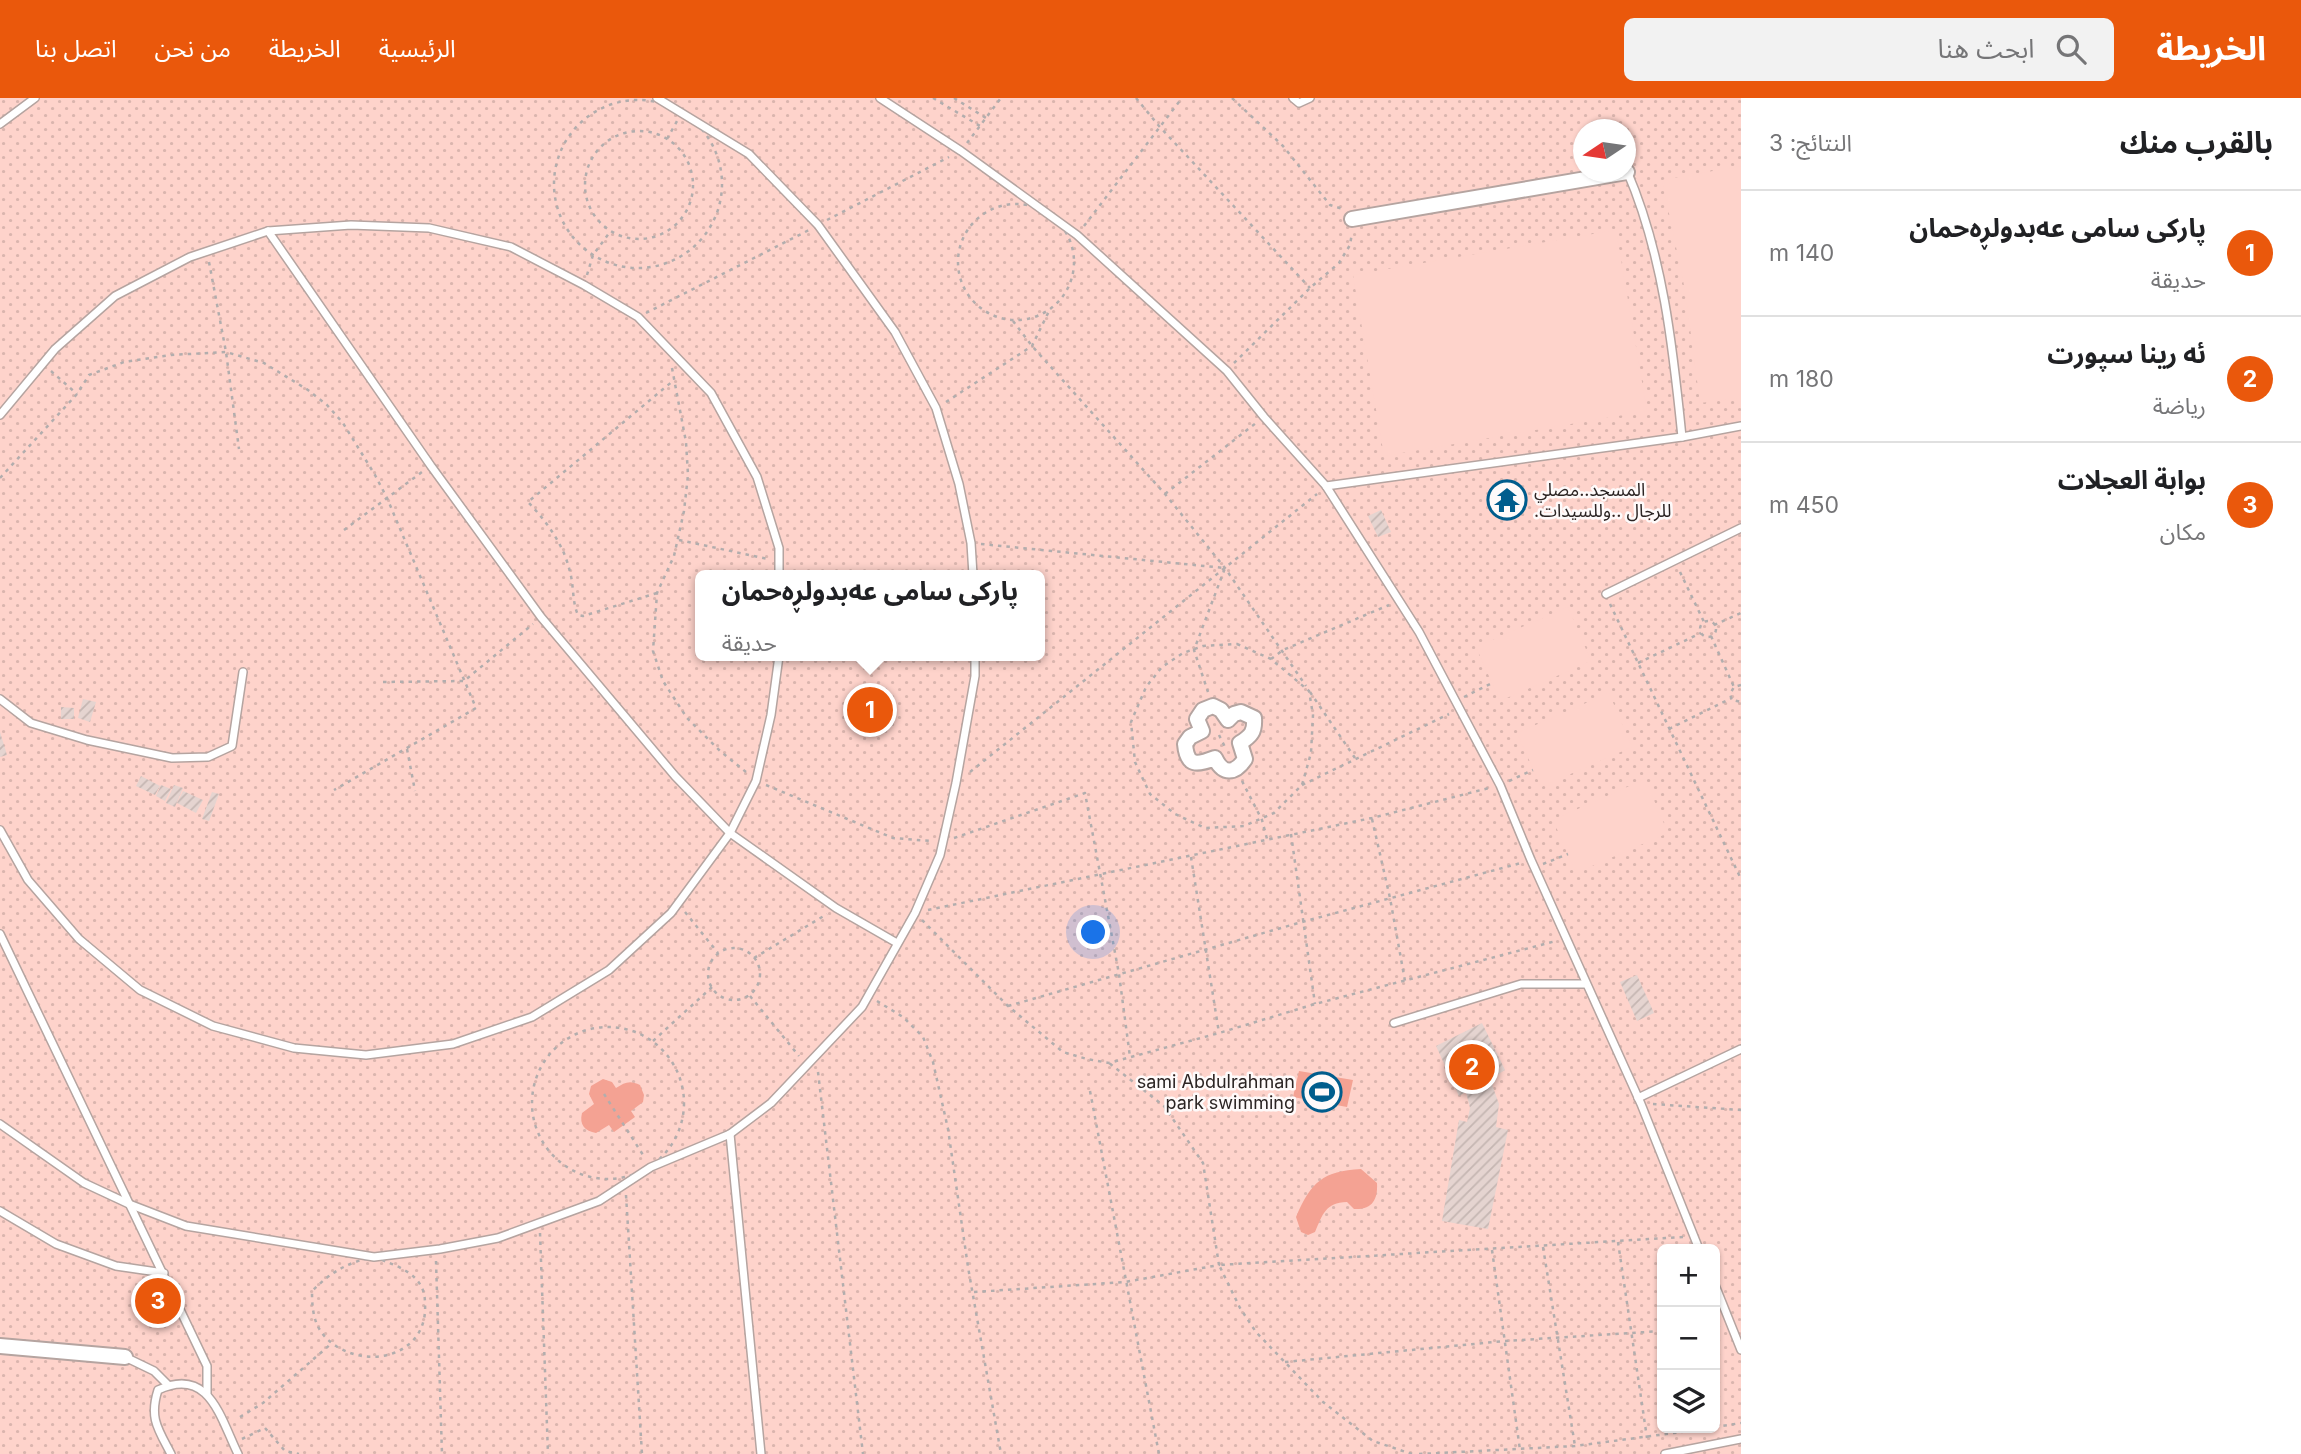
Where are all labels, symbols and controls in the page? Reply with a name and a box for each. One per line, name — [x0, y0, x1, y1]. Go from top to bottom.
search box — [1624, 18, 2114, 81]
text: الخريطة — [2156, 28, 2266, 68]
icon: search — [2052, 30, 2090, 68]
text: ابحث هنا — [1938, 33, 2034, 64]
text: اتصل بنا — [35, 34, 117, 63]
text: من نحن — [155, 34, 231, 63]
text: الخريطة — [269, 34, 341, 63]
text: الرئيسية — [379, 34, 456, 63]
north arrow — [1573, 119, 1636, 182]
text: بالقرب منك — [2120, 124, 2273, 160]
text: النتائج: 3 — [1769, 129, 1852, 157]
text: پارکی سامی عەبدولڕەحمان — [1909, 212, 2206, 243]
text: 140 m — [1769, 239, 1834, 267]
text: 1 — [2245, 239, 2255, 267]
text: حديقة — [2151, 266, 2206, 294]
text: ئه رينا سپورت — [2047, 338, 2206, 369]
text: 180 m — [1769, 365, 1834, 393]
text: 2 — [2243, 365, 2257, 393]
text: رياضة — [2153, 392, 2206, 420]
text: بوابة العجلات — [2058, 464, 2206, 495]
temple icon: المسجد..مصلي .للرجال ..وللسيدات — [1486, 479, 1528, 521]
place label: المسجد..مصلي .للرجال ..وللسيدات — [1534, 479, 1671, 522]
text: 450 m — [1769, 491, 1839, 519]
text: 3 — [2243, 491, 2257, 519]
text: مكان — [2160, 518, 2206, 546]
popup — [695, 570, 1045, 661]
text: پارکی سامی عەبدولڕەحمان — [722, 575, 1018, 606]
text: حديقة — [722, 629, 777, 657]
pin: 1 — [847, 684, 893, 736]
your location — [1076, 915, 1110, 949]
pin: 2 — [1449, 1041, 1495, 1093]
place label: sami Abdulrahman park swimming — [1137, 1071, 1295, 1113]
sports icon: sami Abdulrahman park swimming — [1301, 1071, 1343, 1113]
map controls — [1657, 1244, 1720, 1433]
button: + — [1657, 1244, 1720, 1307]
pin: 3 — [135, 1275, 181, 1327]
button: − — [1657, 1307, 1720, 1370]
button: layers — [1657, 1370, 1720, 1433]

